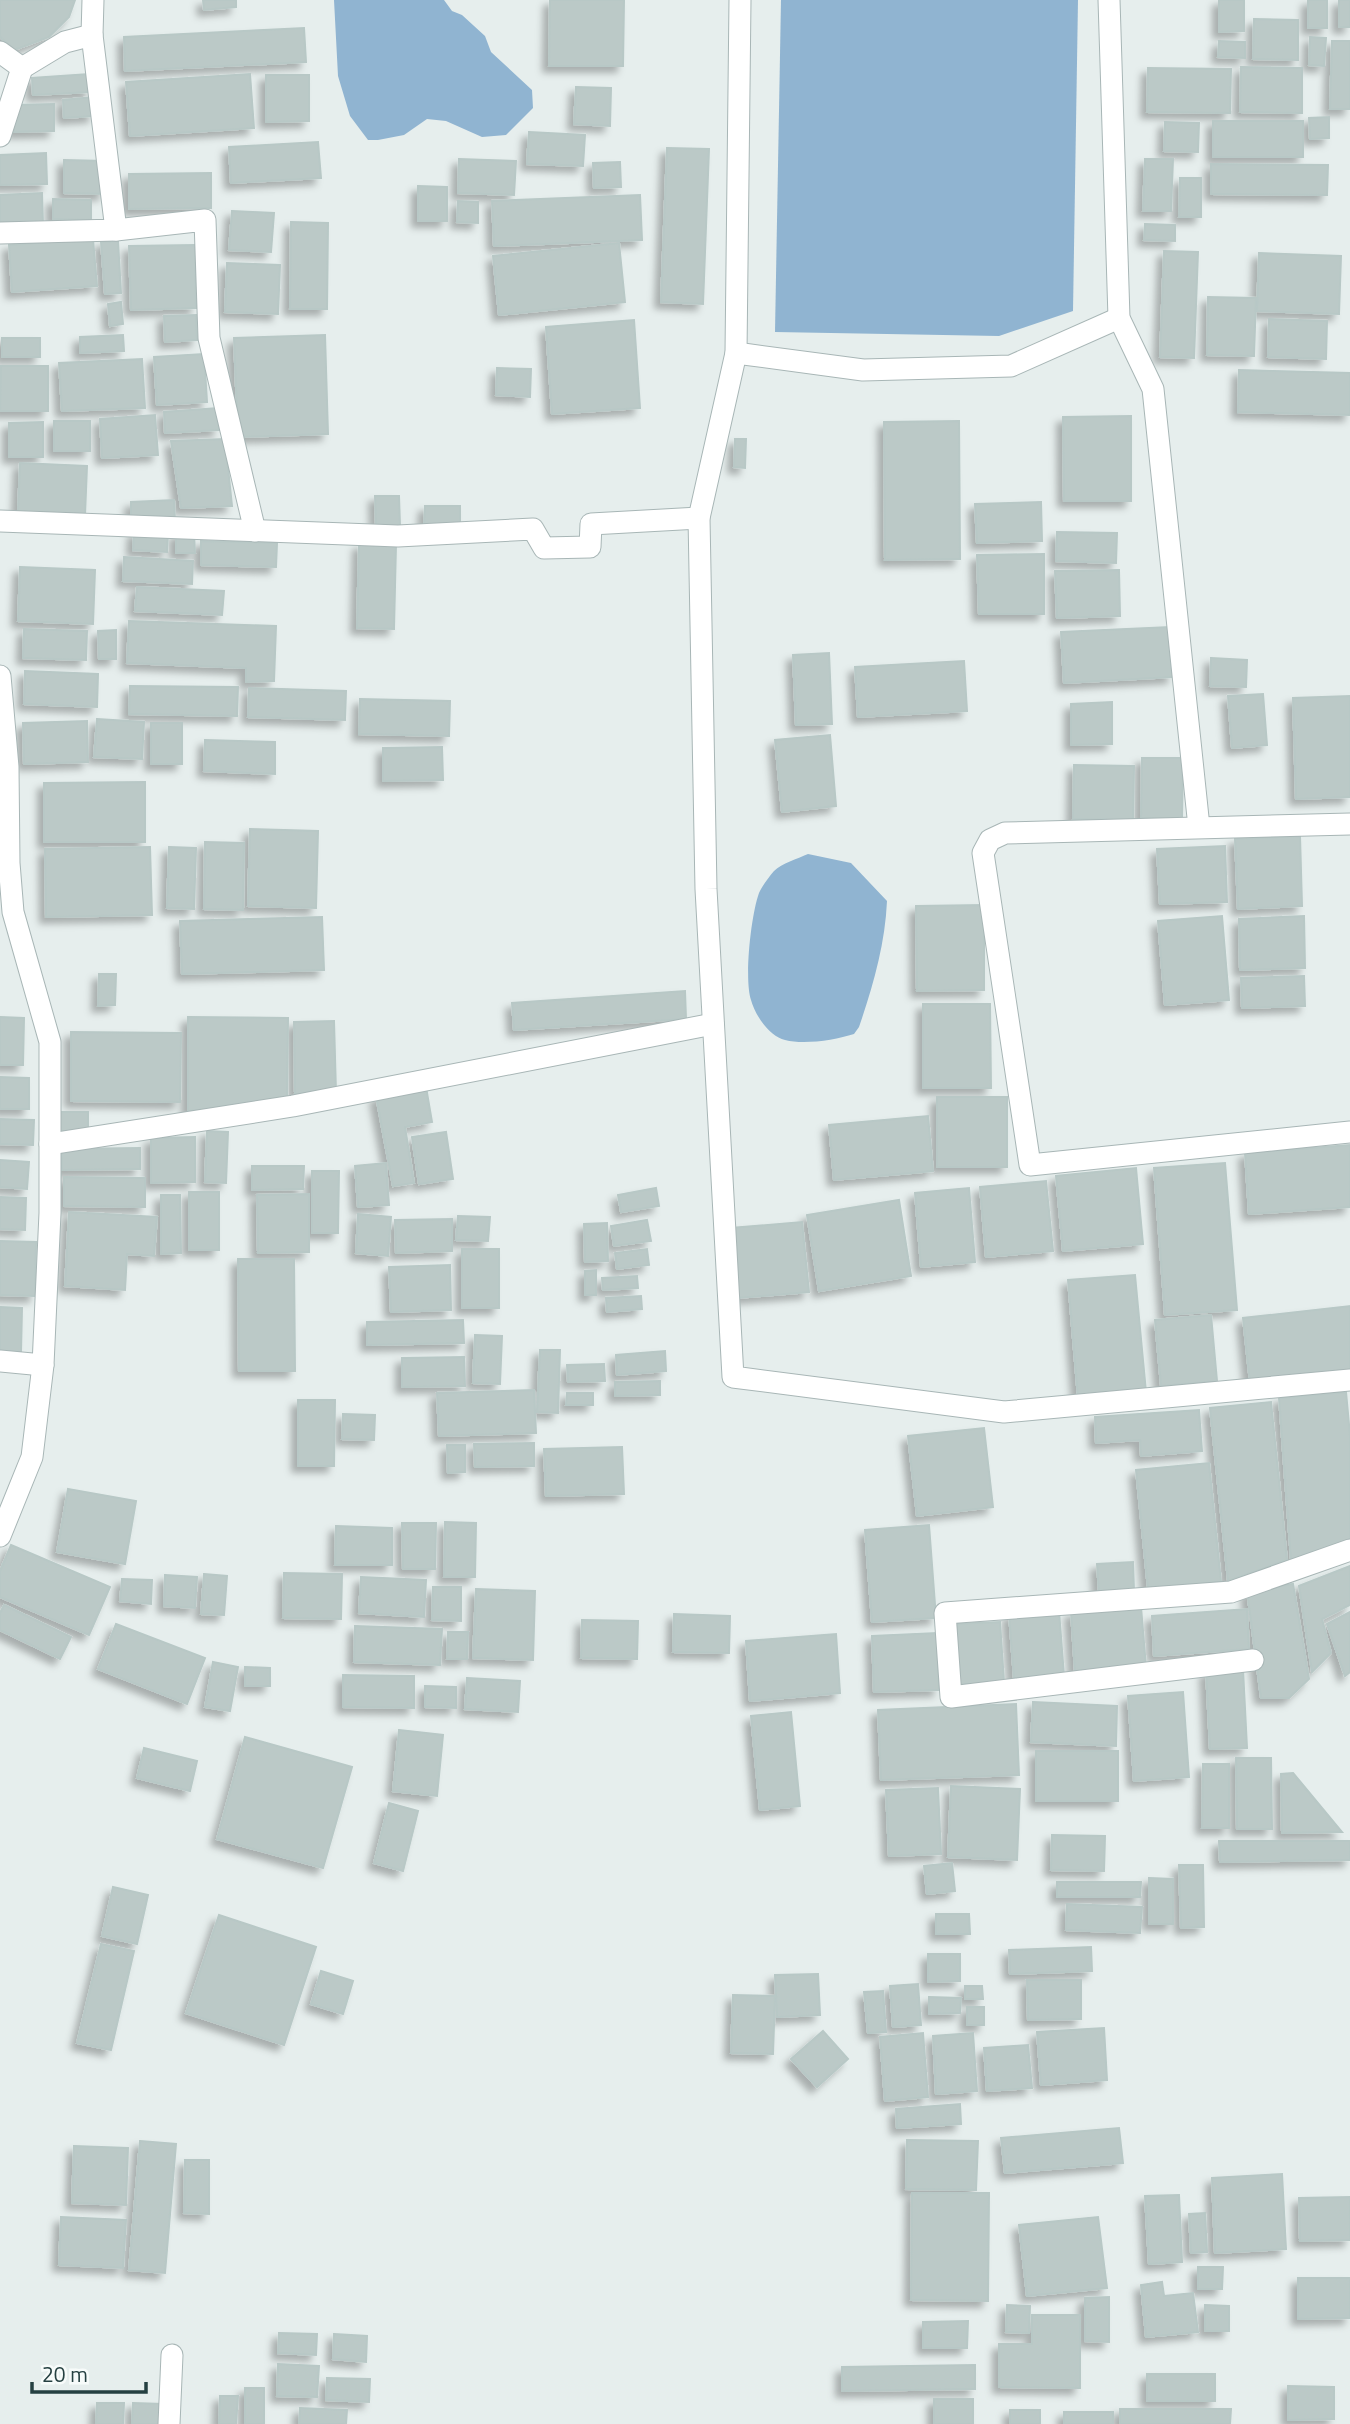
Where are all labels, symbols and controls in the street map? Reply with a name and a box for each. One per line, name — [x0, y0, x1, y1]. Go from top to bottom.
scale bar — [32, 2350, 145, 2394]
text: 20 m — [42, 2358, 88, 2390]

